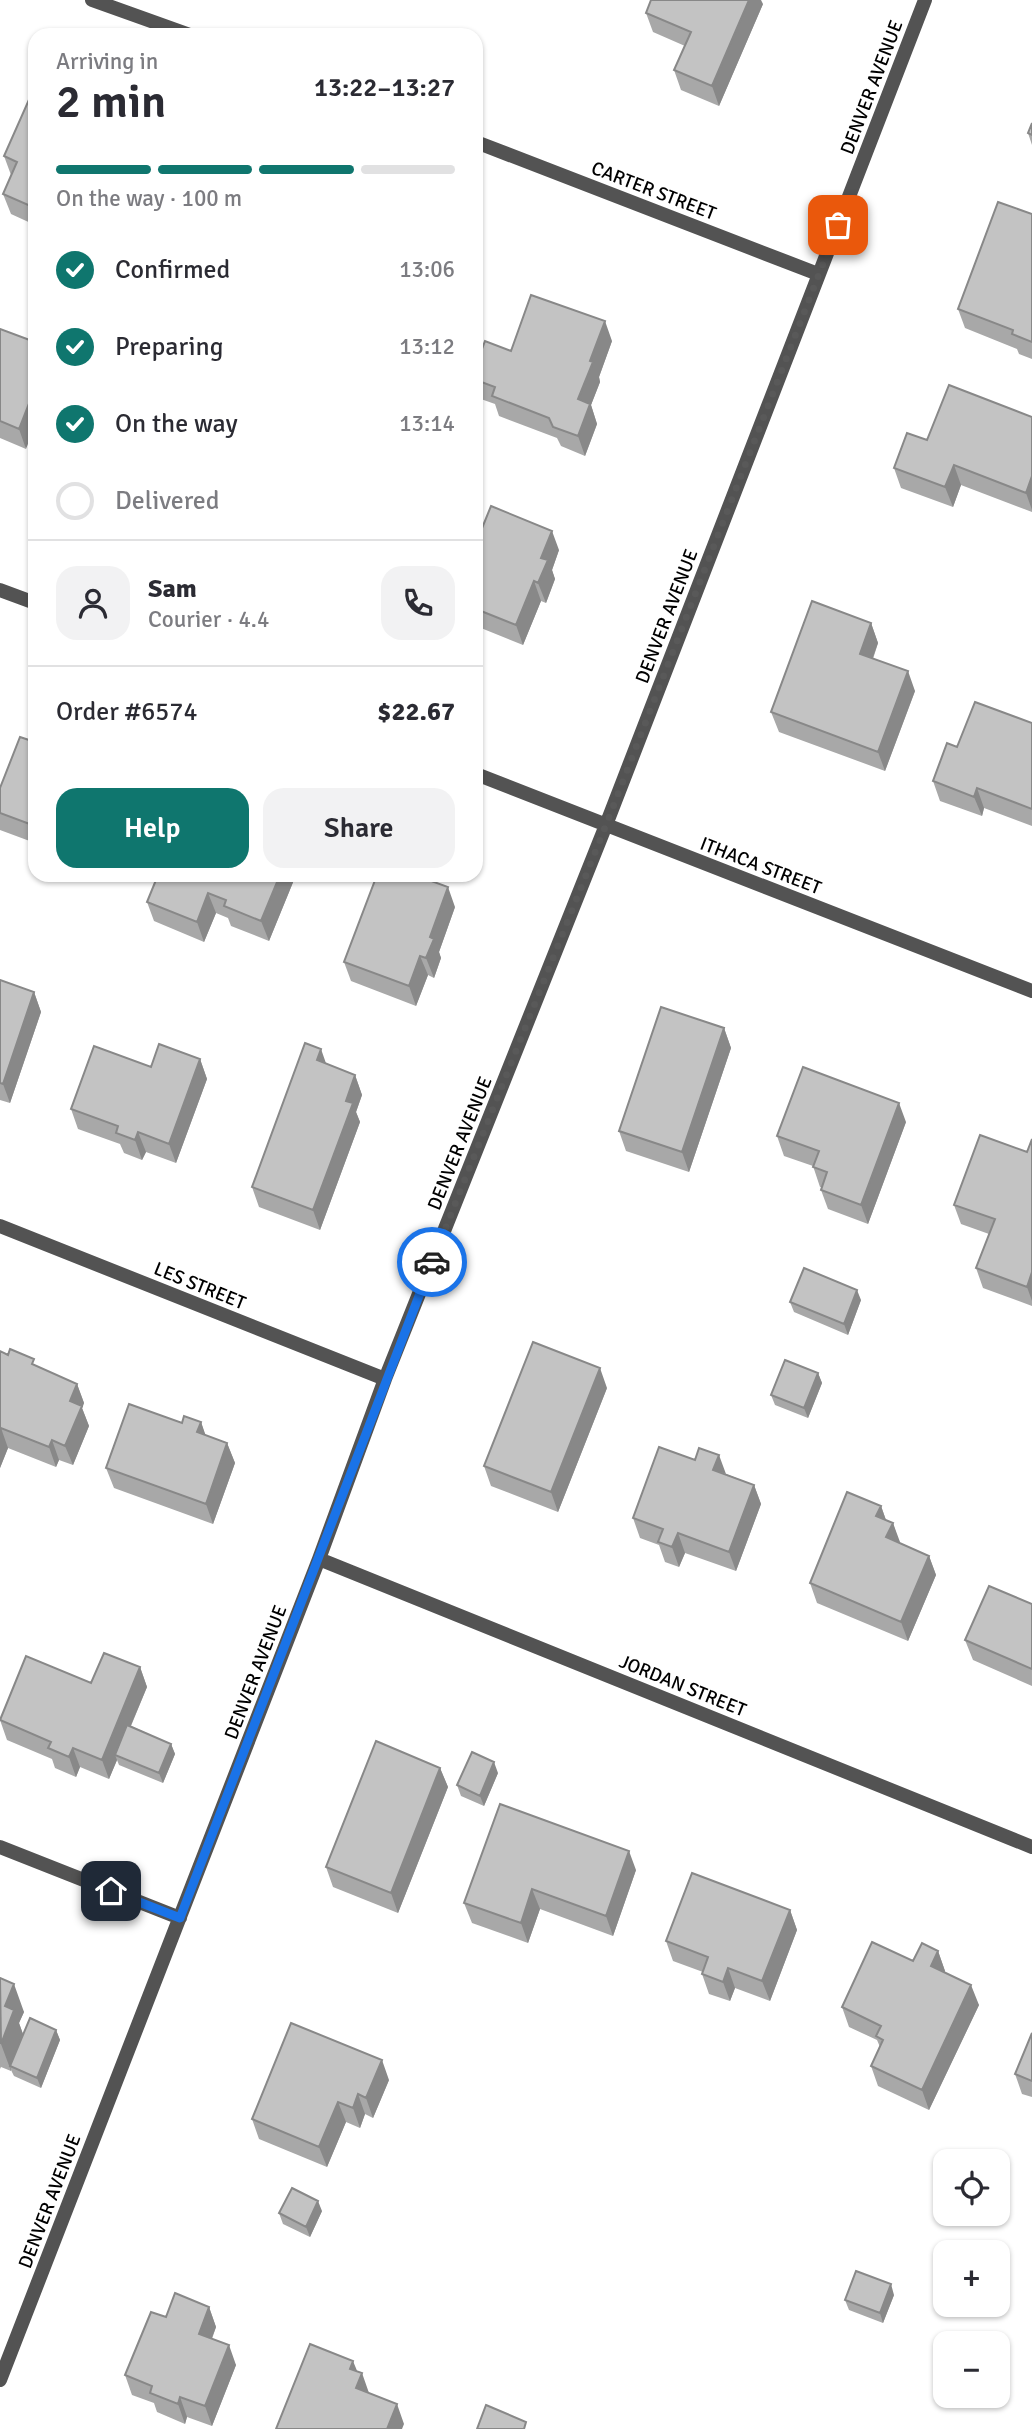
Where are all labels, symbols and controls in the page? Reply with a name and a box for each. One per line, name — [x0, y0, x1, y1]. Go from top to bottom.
street label: DENVER AVENUE — [835, 17, 909, 158]
text: Arriving in — [56, 47, 158, 76]
text: 13:22–13:27 — [314, 72, 455, 104]
text: 2 min — [56, 74, 166, 130]
street label: CARTER STREET — [588, 156, 720, 226]
text: On the way · 100 m — [56, 184, 242, 213]
pin — [808, 195, 868, 255]
icon: bag — [819, 206, 857, 244]
icon: check — [56, 251, 94, 289]
text: Confirmed — [115, 254, 230, 286]
text: 13:06 — [399, 255, 455, 284]
icon: check — [56, 328, 94, 366]
text: Preparing — [115, 331, 223, 363]
text: 13:12 — [399, 332, 455, 361]
icon: check — [56, 405, 94, 443]
text: On the way — [115, 408, 238, 440]
text: 13:14 — [399, 409, 455, 438]
text: Delivered — [115, 485, 220, 517]
street label: DENVER AVENUE — [630, 546, 704, 687]
button: person — [56, 566, 130, 640]
button: phone — [381, 566, 455, 640]
text: Sam — [148, 573, 197, 605]
text: Courier · 4.4 — [148, 605, 269, 634]
text: Order #6574 — [56, 696, 197, 728]
text: $22.67 — [377, 696, 455, 728]
button: Help — [56, 788, 249, 868]
button: Share — [263, 788, 455, 868]
street label: ITHACA STREET — [697, 832, 825, 900]
street label: DENVER AVENUE — [422, 1073, 498, 1214]
courier — [397, 1227, 467, 1297]
icon: car — [413, 1243, 451, 1281]
street label: LES STREET — [150, 1257, 250, 1315]
street label: DENVER AVENUE — [219, 1602, 293, 1743]
street label: JORDAN STREET — [616, 1650, 750, 1723]
pin — [81, 1861, 141, 1921]
icon: home — [92, 1872, 130, 1910]
street label: DENVER AVENUE — [13, 2131, 87, 2272]
map controls — [933, 2149, 1010, 2408]
button: locate — [933, 2149, 1010, 2226]
button: + — [933, 2240, 1010, 2317]
button: − — [933, 2331, 1010, 2408]

